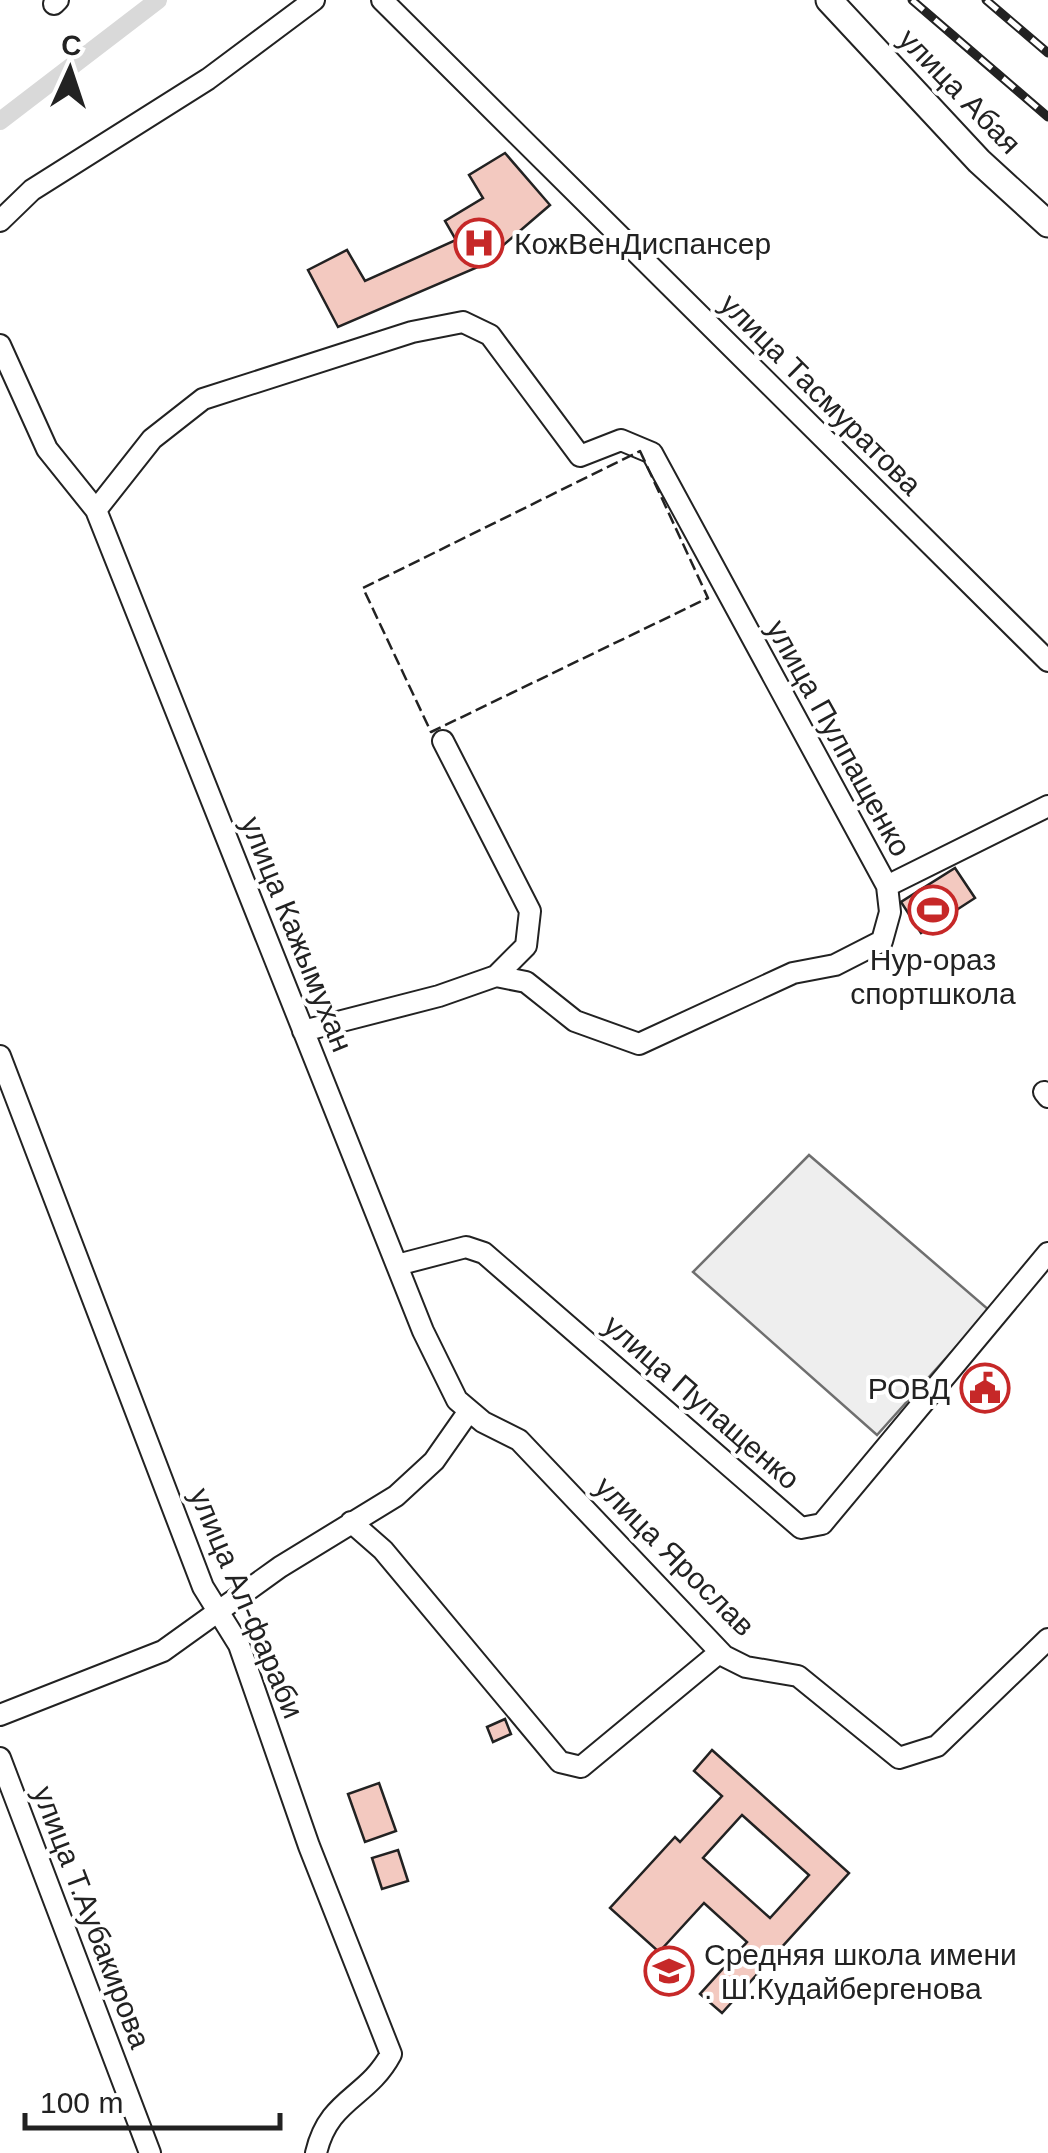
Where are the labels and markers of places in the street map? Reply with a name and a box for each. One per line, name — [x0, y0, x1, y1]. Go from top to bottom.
hospital icon: КожВенДиспансер — [453, 217, 505, 269]
place label: КожВенДиспансер — [514, 227, 771, 260]
sports icon: Нур-ораз спортшкола — [907, 884, 959, 936]
place label: Нур-ораз спортшкола — [850, 943, 1016, 1010]
public building icon: РОВД — [959, 1362, 1011, 1414]
place label: РОВД — [868, 1372, 950, 1405]
place label: Средняя школа имени . Ш.Кудайбергенова — [704, 1938, 1017, 2005]
school or university icon: Средняя школа имени . Ш.Кудайбергенова — [643, 1945, 695, 1997]

